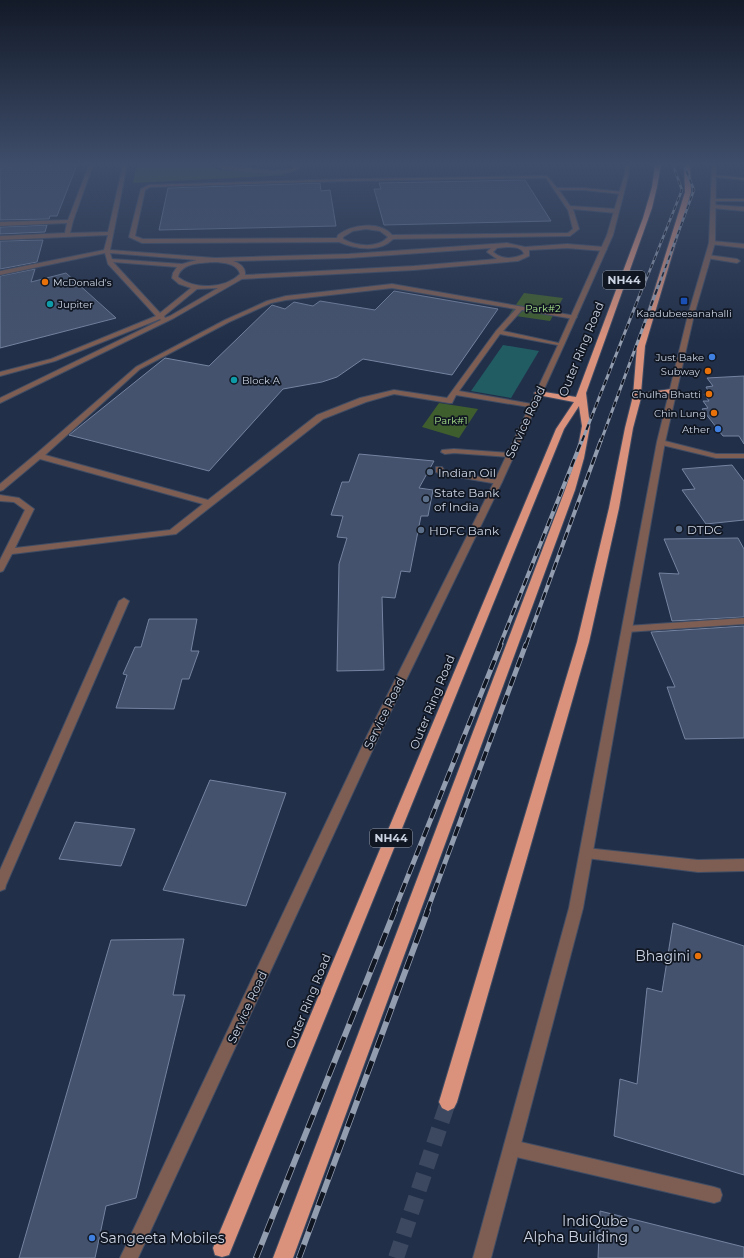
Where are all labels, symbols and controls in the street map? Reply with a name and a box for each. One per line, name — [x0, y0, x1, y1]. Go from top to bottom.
road number: NH44 — [603, 271, 645, 289]
place label: McDonald's — [53, 276, 112, 289]
marker: McDonald's — [40, 277, 50, 287]
marker: Kaadubeesanahalli — [679, 296, 689, 306]
place label: Jupiter — [57, 298, 93, 311]
marker: Jupiter — [45, 299, 55, 309]
street label: Outer Ring Road — [555, 299, 607, 399]
park label: Park#2 — [525, 302, 561, 315]
place label: Kaadubeesanahalli — [636, 307, 732, 320]
place label: Just Bake — [654, 351, 704, 364]
marker: Just Bake — [707, 352, 717, 362]
place label: Subway — [661, 365, 701, 378]
marker: Subway — [703, 366, 713, 376]
place label: Block A — [242, 374, 281, 387]
marker: Block A — [229, 375, 239, 385]
street label: Service Road — [502, 384, 548, 460]
place label: Chulha Bhatti — [632, 388, 701, 401]
marker: Chulha Bhatti — [704, 389, 714, 399]
place label: Chin Lung — [654, 407, 706, 420]
marker: Chin Lung — [709, 408, 719, 418]
park label: Park#1 — [434, 414, 468, 427]
place label: Ather — [682, 423, 710, 436]
marker: Ather — [713, 424, 723, 434]
place label: Indian Oil — [438, 465, 496, 480]
marker: Indian Oil — [425, 467, 435, 477]
place label: State Bank of India — [434, 485, 500, 514]
marker: State Bank of India — [421, 494, 431, 504]
place label: DTDC — [687, 522, 723, 537]
place label: HDFC Bank — [429, 523, 500, 538]
marker: DTDC — [674, 524, 684, 534]
marker: HDFC Bank — [416, 525, 426, 535]
street label: Outer Ring Road — [406, 652, 458, 752]
street label: Service Road — [360, 675, 408, 751]
road number: NH44 — [370, 829, 412, 847]
place label: Bhagini — [635, 947, 690, 965]
street label: Outer Ring Road — [282, 951, 334, 1051]
marker: Bhagini — [693, 951, 703, 961]
street label: Service Road — [224, 969, 270, 1045]
place label: IndiQube Alpha Building — [524, 1212, 628, 1246]
marker: IndiQube Alpha Building — [631, 1224, 641, 1234]
place label: Sangeeta Mobiles — [100, 1229, 225, 1247]
marker: Sangeeta Mobiles — [87, 1233, 97, 1243]

